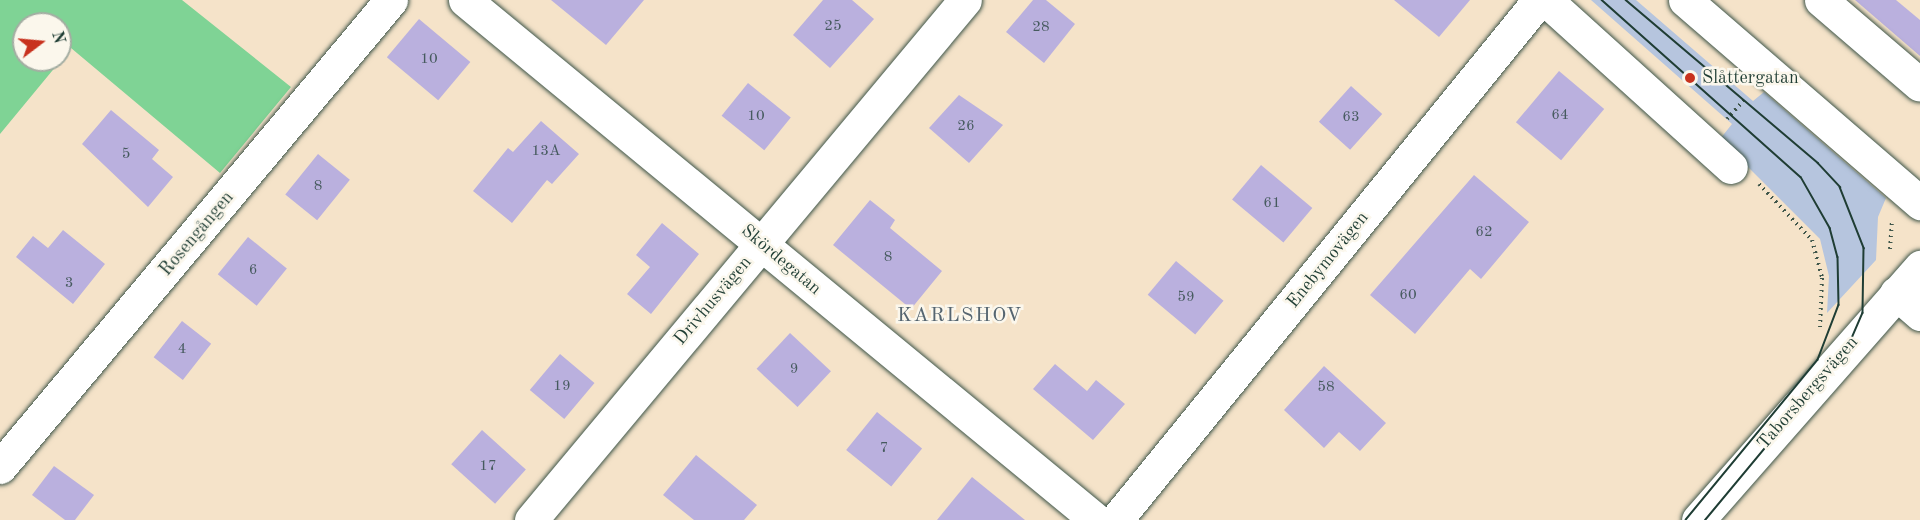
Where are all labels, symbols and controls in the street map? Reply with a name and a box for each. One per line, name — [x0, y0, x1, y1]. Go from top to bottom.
north arrow — [12, 12, 72, 72]
house number: 25 — [824, 18, 842, 36]
house number: 28 — [1032, 19, 1050, 37]
text: N — [48, 29, 67, 46]
house number: 10 — [420, 51, 438, 69]
place label: Slåttergatan — [1702, 67, 1799, 89]
marker: Slåttergatan — [1683, 71, 1697, 85]
house number: 64 — [1551, 107, 1569, 125]
house number: 10 — [747, 108, 765, 126]
house number: 63 — [1342, 109, 1360, 127]
house number: 26 — [957, 118, 975, 136]
house number: 13A — [532, 143, 560, 161]
house number: 5 — [122, 146, 130, 164]
house number: 8 — [314, 178, 322, 196]
street label: Rosengången — [155, 187, 239, 281]
house number: 61 — [1263, 195, 1281, 213]
street label: Enebymovägen — [1283, 207, 1373, 313]
street label: Skördegatan — [737, 220, 825, 300]
house number: 62 — [1475, 224, 1493, 242]
house number: 8 — [884, 249, 892, 267]
street label: Drivhusvägen — [670, 252, 756, 350]
house number: 6 — [249, 262, 257, 280]
house number: 3 — [65, 275, 73, 293]
house number: 60 — [1399, 287, 1417, 305]
house number: 59 — [1177, 289, 1195, 307]
district label: KARLSHOV — [897, 304, 1023, 328]
street label: Taborsbergsvägen — [1753, 332, 1863, 454]
house number: 4 — [178, 341, 186, 359]
house number: 9 — [790, 361, 798, 379]
house number: 19 — [553, 378, 571, 396]
house number: 58 — [1317, 379, 1335, 397]
house number: 7 — [880, 440, 888, 458]
house number: 17 — [479, 458, 497, 476]

